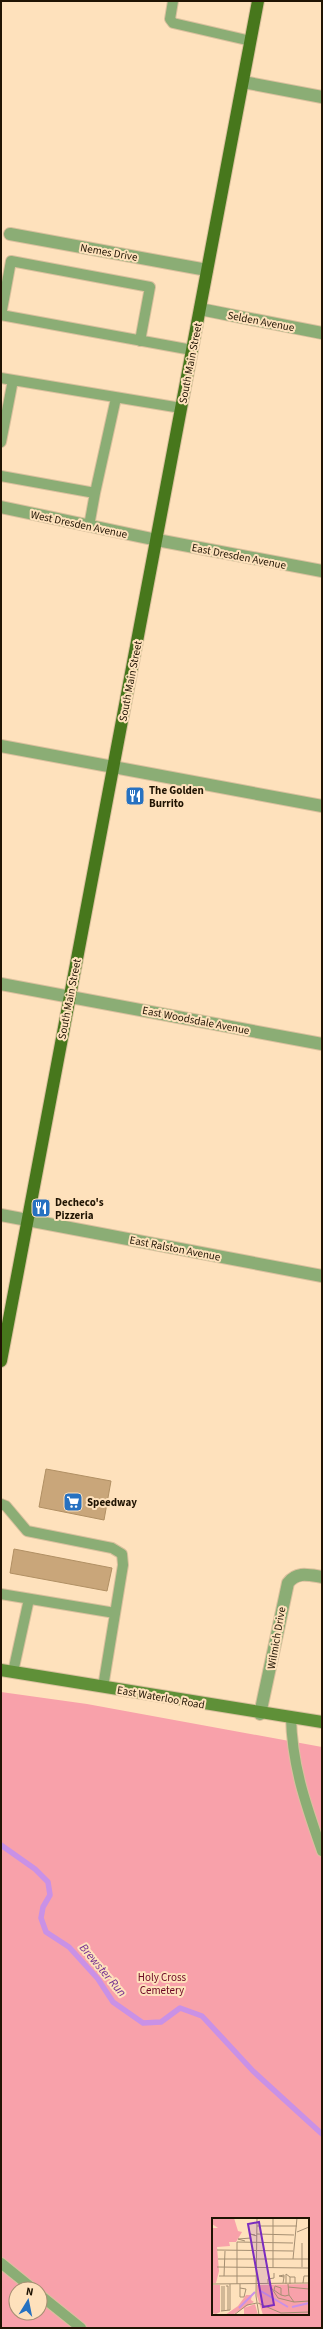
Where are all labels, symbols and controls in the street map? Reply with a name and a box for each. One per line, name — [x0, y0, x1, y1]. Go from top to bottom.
street label: Nemes Drive — [79, 240, 139, 265]
street label: Selden Avenue — [226, 308, 296, 335]
street label: South Main Street — [175, 321, 206, 405]
street label: West Dresden Avenue — [29, 507, 129, 542]
street label: East Dresden Avenue — [190, 540, 288, 573]
street label: South Main Street — [115, 639, 146, 723]
place label: The Golden Burrito — [149, 783, 204, 811]
restaurant icon: The Golden Burrito — [124, 785, 146, 807]
street label: South Main Street — [54, 957, 85, 1041]
street label: East Woodsdale Avenue — [141, 1003, 251, 1038]
place label: Decheco's Pizzeria — [55, 1195, 104, 1223]
restaurant icon: Decheco's Pizzeria — [30, 1197, 52, 1219]
street label: East Ralston Avenue — [128, 1232, 222, 1265]
supermarket icon: Speedway — [62, 1491, 84, 1513]
place label: Speedway — [87, 1495, 137, 1510]
street label: Wilmich Drive — [264, 1605, 289, 1670]
street label: East Waterloo Road — [116, 1682, 206, 1713]
water label: Brewster Run — [75, 1940, 130, 2001]
park label: Holy Cross Cemetery — [138, 1970, 187, 1998]
inset map — [212, 2218, 309, 2315]
north arrow — [8, 2281, 48, 2321]
text: N — [25, 2284, 35, 2300]

